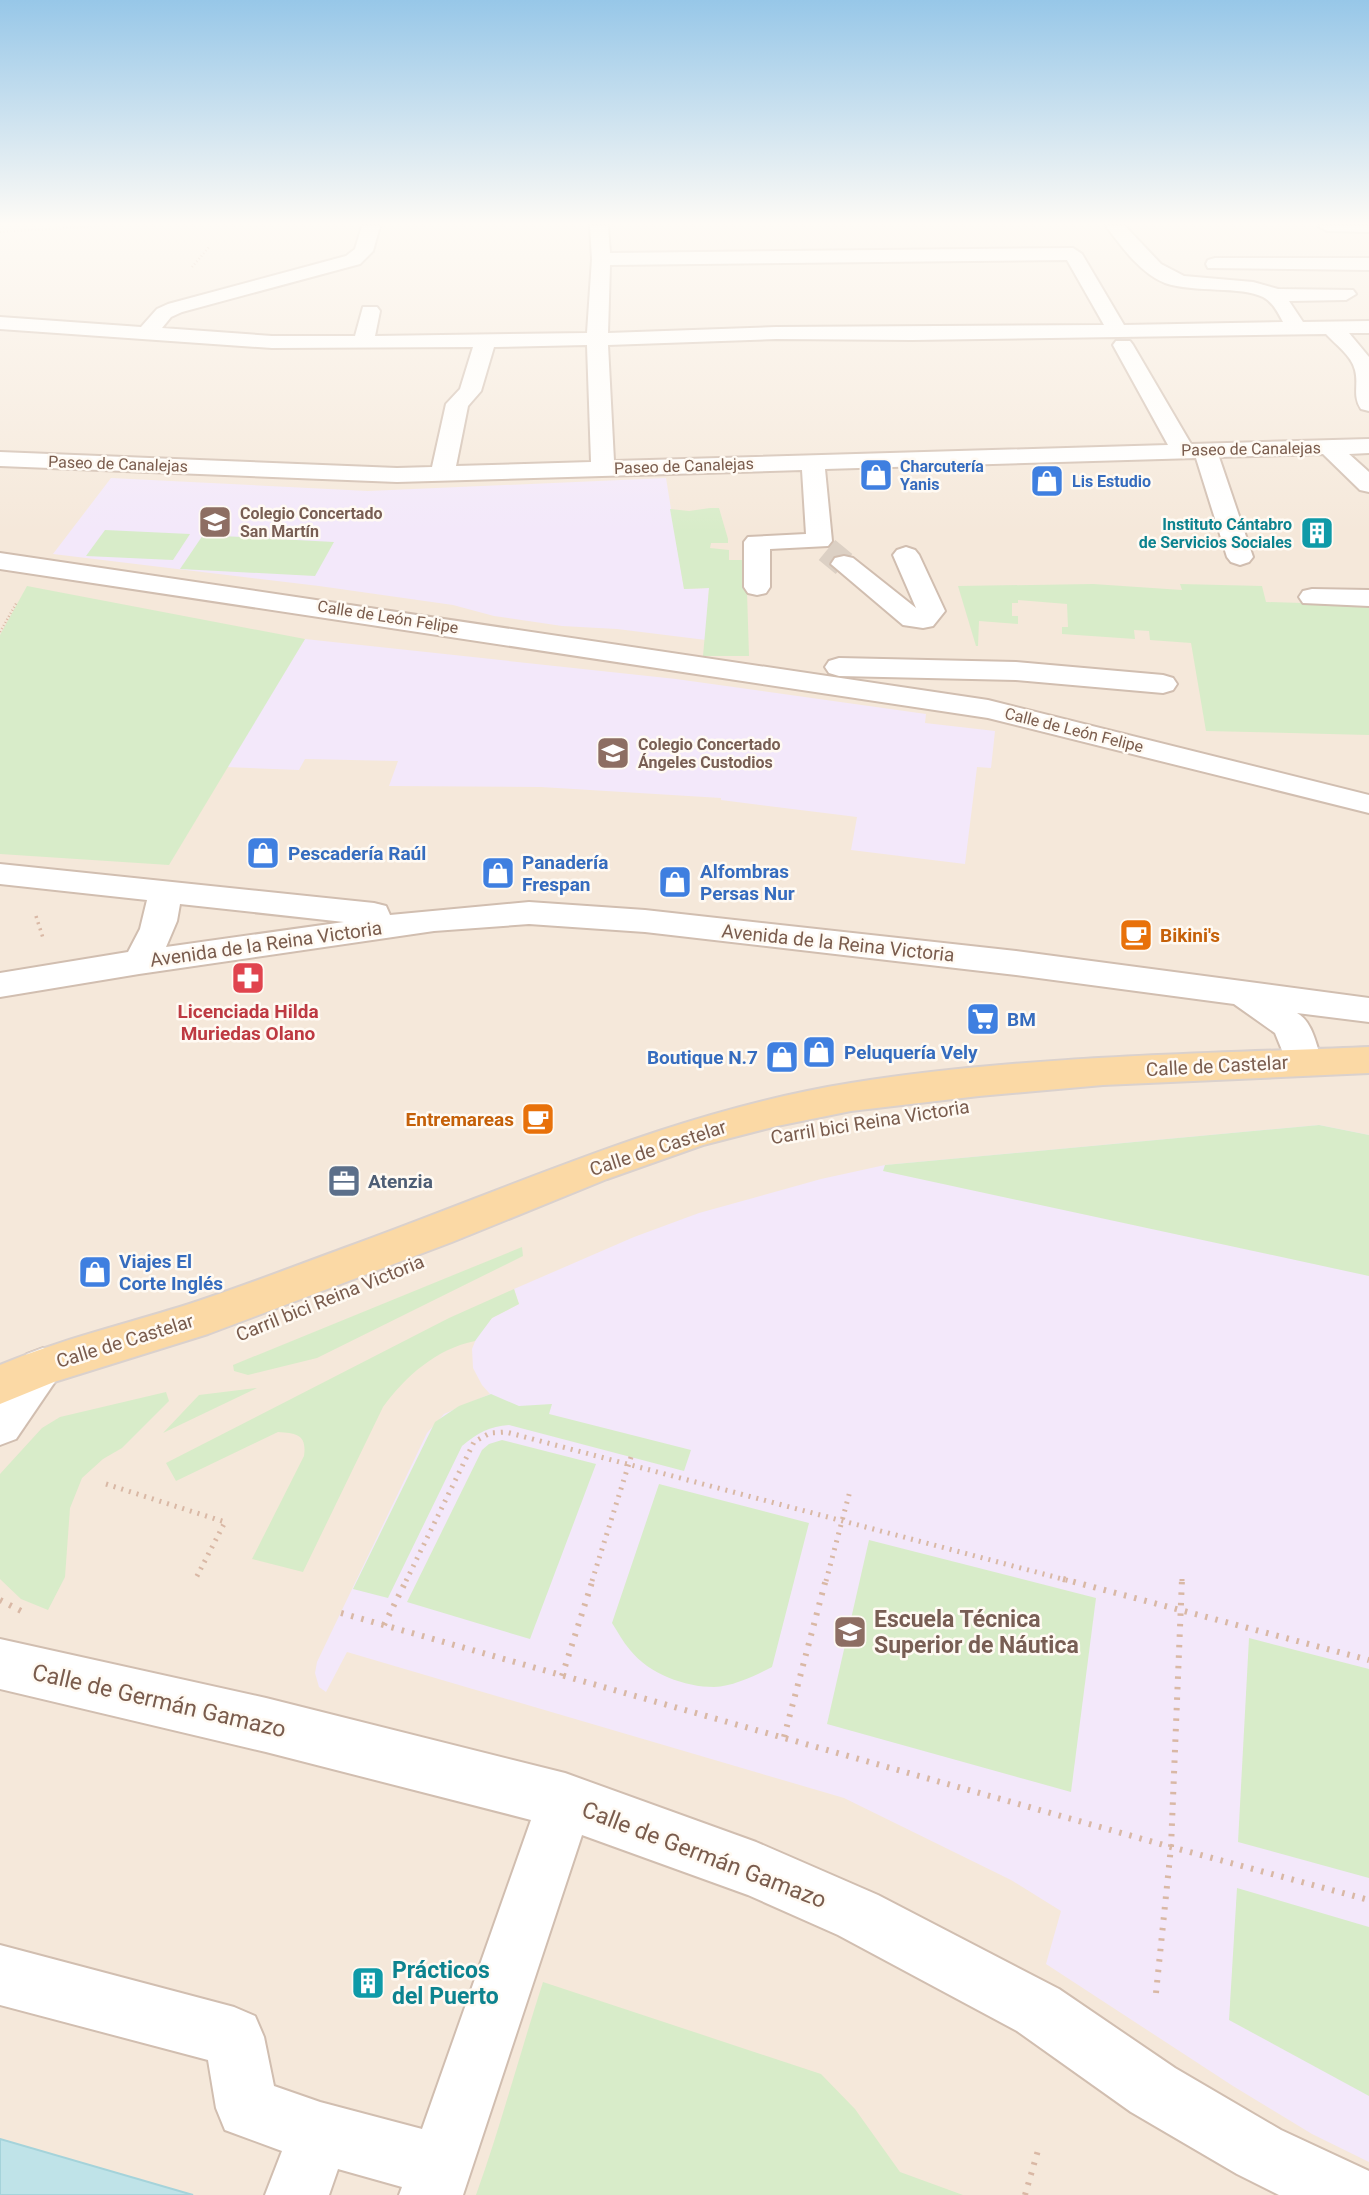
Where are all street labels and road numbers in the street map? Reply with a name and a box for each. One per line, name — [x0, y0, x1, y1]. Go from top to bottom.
street label: Paseo de Canalejas — [1181, 438, 1321, 460]
street label: Paseo de Canalejas — [48, 452, 188, 476]
street label: Paseo de Canalejas — [614, 454, 754, 478]
street label: Calle de León Felipe — [316, 596, 460, 638]
street label: Calle de León Felipe — [1003, 704, 1145, 756]
street label: Avenida de la Reina Victoria — [149, 916, 383, 972]
street label: Avenida de la Reina Victoria — [720, 919, 956, 967]
street label: Calle de Castelar — [1145, 1051, 1289, 1081]
street label: Carril bici Reina Victoria — [769, 1095, 971, 1149]
street label: Calle de Castelar — [587, 1115, 730, 1181]
street label: Carril bici Reina Victoria — [233, 1250, 427, 1346]
street label: Calle de Castelar — [54, 1309, 197, 1373]
street label: Calle de Germán Gamazo — [30, 1659, 288, 1743]
street label: Calle de Germán Gamazo — [578, 1796, 830, 1914]

